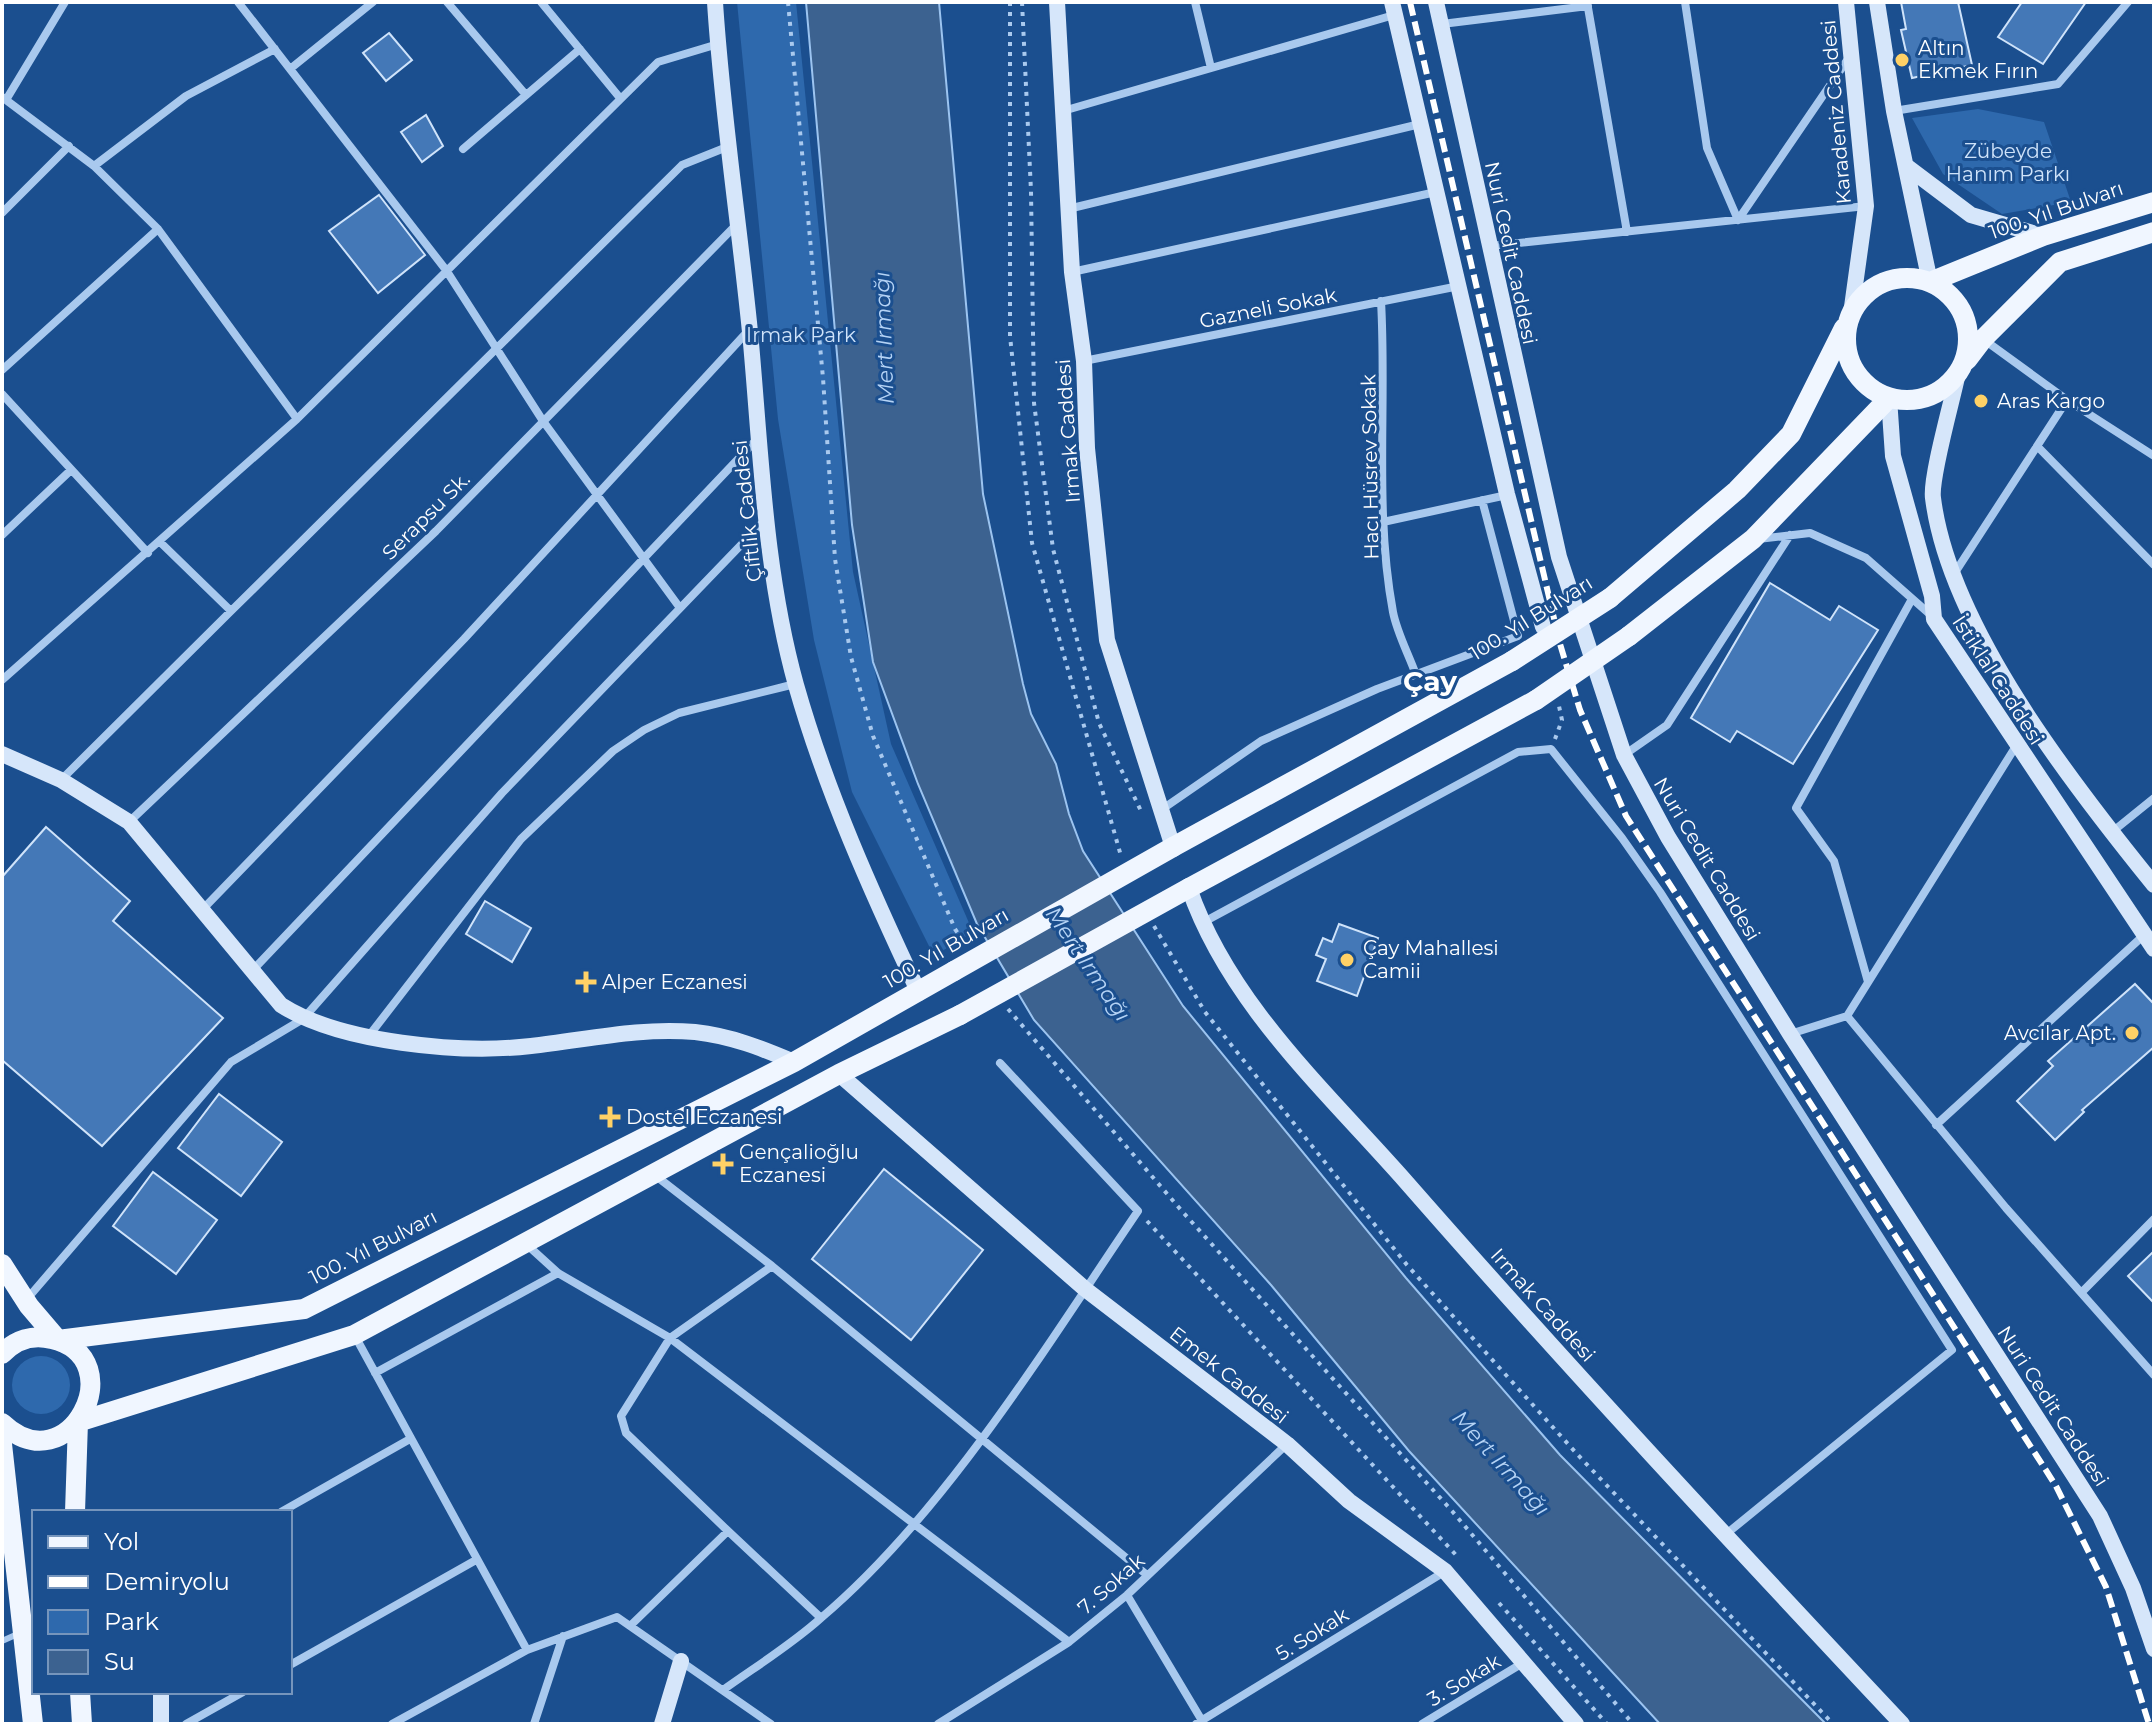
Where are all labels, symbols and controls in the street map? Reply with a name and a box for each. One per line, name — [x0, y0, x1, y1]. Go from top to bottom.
street label: Karadeniz Caddesi — [1816, 19, 1856, 205]
place label: Altın Ekmek Fırın — [1918, 36, 2038, 83]
marker: Altın Ekmek Fırın — [1893, 51, 1911, 69]
park label: Zübeyde Hanım Parkı — [1946, 139, 2070, 186]
street label: Nuri Cedit Caddesi — [1480, 159, 1542, 347]
street label: 100. Yıl Bulvarı — [1986, 176, 2126, 244]
water label: Mert Irmağı — [868, 271, 900, 405]
street label: Gazneli Sokak — [1197, 283, 1339, 333]
park label: Irmak Park — [746, 323, 856, 347]
street label: Irmak Caddesi — [1051, 358, 1085, 504]
street label: Hacı Hüsrev Sokak — [1356, 374, 1384, 560]
place label: Aras Kargo — [1997, 389, 2105, 413]
marker: Aras Kargo — [1972, 392, 1990, 410]
street label: Çiftlik Caddesi — [728, 439, 766, 583]
street label: Serapsu Sk. — [377, 467, 475, 565]
street label: 100. Yıl Bulvarı — [1465, 571, 1597, 665]
street label: İstiklal Caddesi — [1947, 611, 2049, 749]
district label: Çay — [1403, 664, 1457, 698]
street label: Nuri Cedit Caddesi — [1649, 773, 1765, 945]
water label: Mert Irmağı — [1040, 901, 1136, 1027]
street label: 100. Yıl Bulvarı — [879, 903, 1013, 993]
place label: Çay Mahallesi Camii — [1363, 936, 1499, 983]
marker: Çay Mahallesi Camii — [1338, 951, 1356, 969]
place label: Alper Eczanesi — [602, 970, 748, 994]
marker: Alper Eczanesi — [577, 973, 595, 991]
place label: Avcılar Apt. — [2004, 1021, 2116, 1045]
marker: Avcılar Apt. — [2123, 1024, 2141, 1042]
place label: Dostel Eczanesi — [626, 1105, 782, 1129]
marker: Dostel Eczanesi — [601, 1108, 619, 1126]
place label: Gençalioğlu Eczanesi — [739, 1140, 859, 1187]
marker: Gençalioğlu Eczanesi — [714, 1155, 732, 1173]
street label: 100. Yıl Bulvarı — [305, 1204, 441, 1290]
street label: Irmak Caddesi — [1486, 1243, 1600, 1367]
street label: Emek Caddesi — [1165, 1321, 1293, 1429]
street label: Nuri Cedit Caddesi — [1992, 1321, 2114, 1491]
water label: Mert Irmağı — [1447, 1405, 1555, 1521]
legend — [32, 1510, 292, 1694]
text: Yol — [104, 1527, 139, 1556]
street label: 7. Sokak — [1073, 1548, 1149, 1619]
text: Demiryolu — [104, 1567, 230, 1596]
street label: 5. Sokak — [1271, 1602, 1353, 1666]
text: Park — [104, 1607, 159, 1636]
text: Su — [104, 1647, 135, 1676]
street label: 3. Sokak — [1423, 1649, 1505, 1711]

